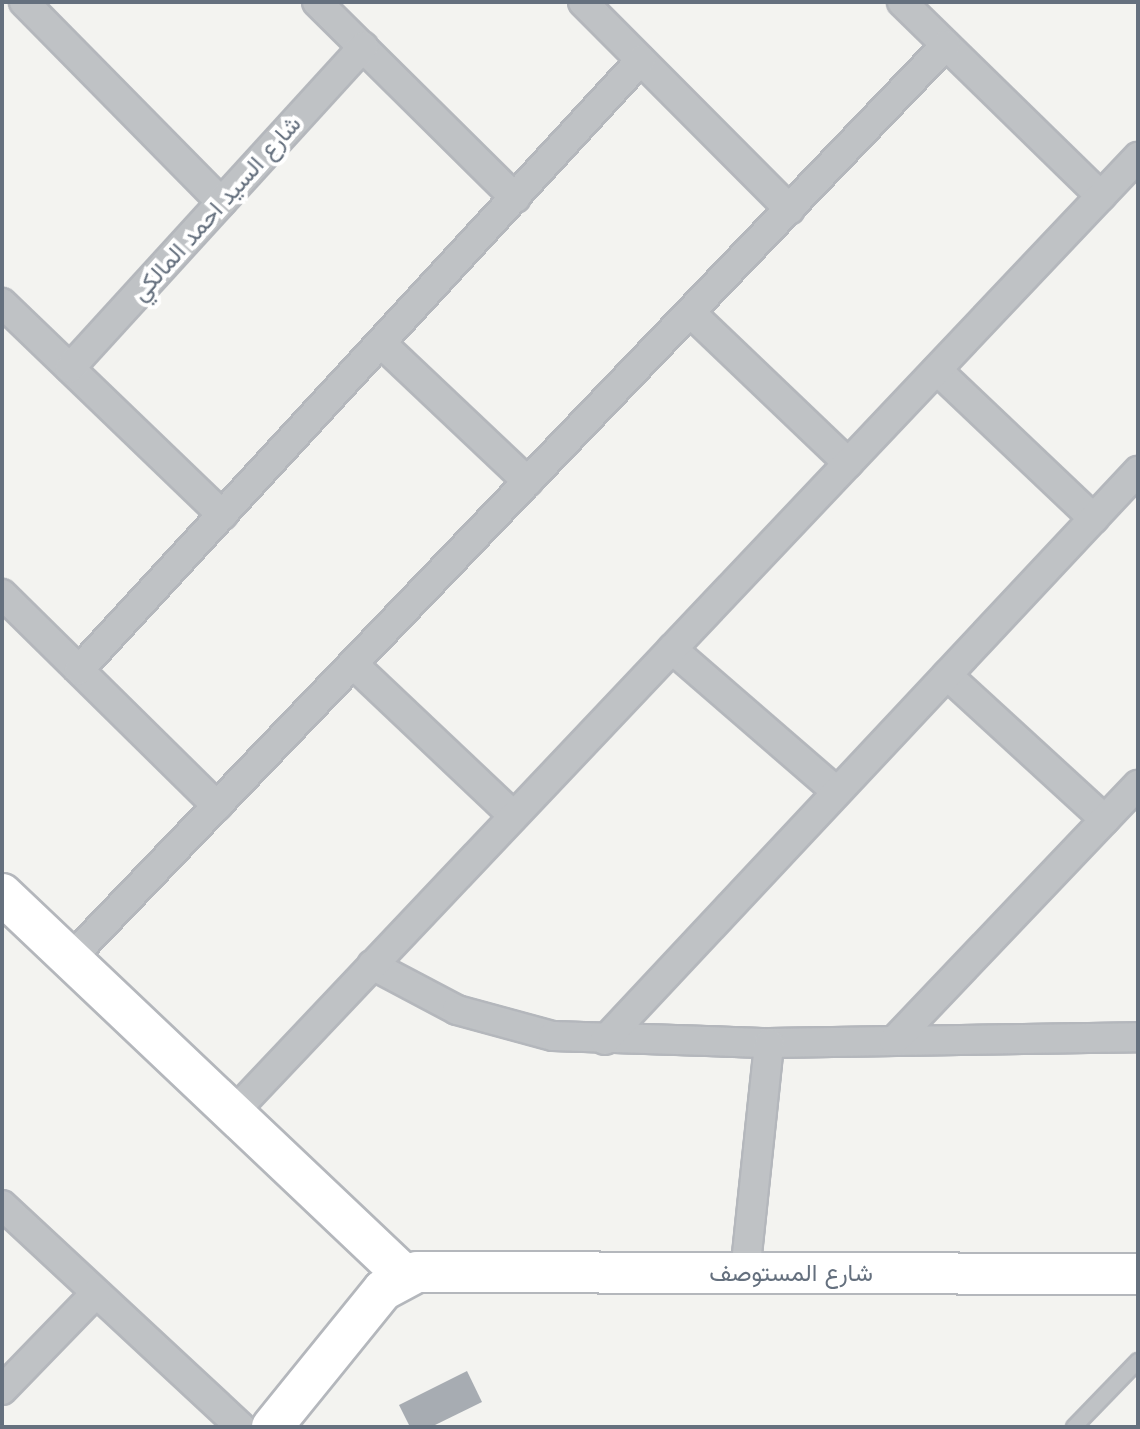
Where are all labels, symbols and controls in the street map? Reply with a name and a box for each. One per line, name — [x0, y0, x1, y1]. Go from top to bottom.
street label: شارع السيد احمد المالكي — [125, 109, 307, 307]
street label: شارع المستوصف — [709, 1259, 873, 1287]

